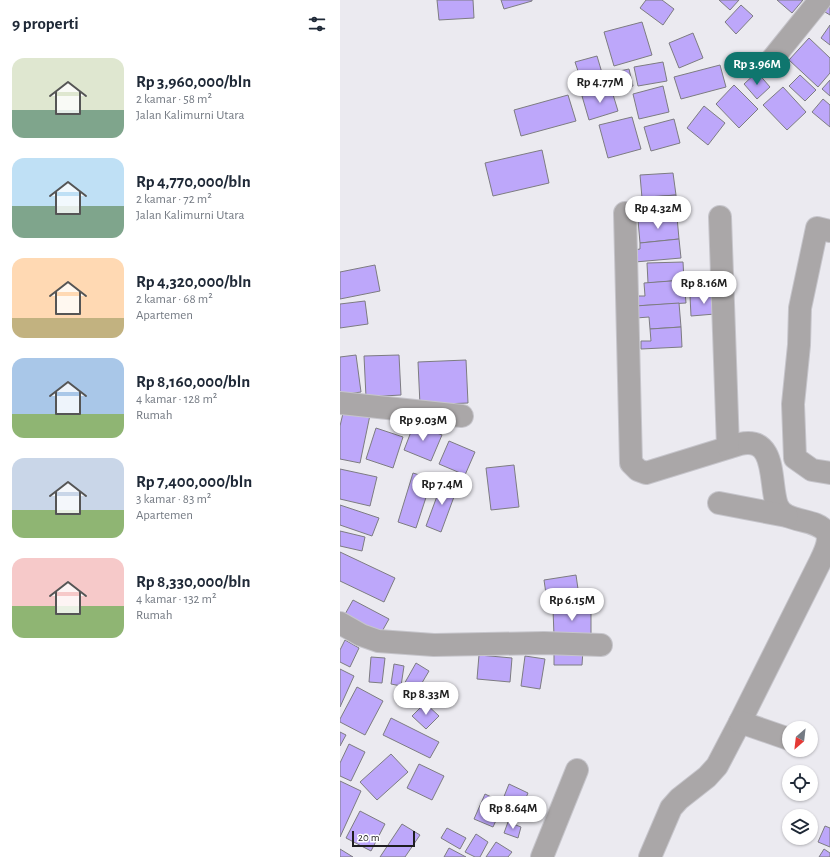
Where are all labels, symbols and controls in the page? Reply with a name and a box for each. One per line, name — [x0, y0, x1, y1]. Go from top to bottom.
icon: filters — [306, 13, 328, 35]
text: 9 properti — [12, 15, 79, 32]
pin: Rp 3.96M — [716, 52, 798, 86]
text: Rp 3.96M — [733, 58, 781, 71]
pin: Rp 4.77M — [559, 70, 641, 104]
text: Rp 3,960,000/bln — [136, 73, 251, 90]
icon: home — [44, 74, 92, 122]
text: Rp 4.77M — [576, 76, 624, 89]
text: 2 kamar · 58 m² — [136, 93, 212, 106]
text: Jalan Kalimurni Utara — [136, 109, 244, 122]
text: Rp 4,770,000/bln — [136, 173, 251, 190]
icon: home — [44, 174, 92, 222]
text: 2 kamar · 72 m² — [136, 193, 212, 206]
pin: Rp 4.32M — [617, 196, 699, 230]
text: Rp 4.32M — [634, 202, 682, 215]
text: Jalan Kalimurni Utara — [136, 209, 244, 222]
pin: Rp 8.16M — [663, 271, 745, 305]
text: Rp 4,320,000/bln — [136, 273, 251, 290]
icon: home — [44, 274, 92, 322]
text: Rp 8.16M — [681, 277, 727, 290]
text: 2 kamar · 68 m² — [136, 293, 213, 306]
text: Apartemen — [136, 309, 193, 322]
text: Rp 8,160,000/bln — [136, 373, 250, 390]
icon: home — [44, 374, 92, 422]
text: 4 kamar · 128 m² — [136, 393, 217, 406]
pin: Rp 9.03M — [382, 408, 464, 442]
text: Rumah — [136, 409, 173, 422]
text: Rp 9.03M — [399, 414, 447, 427]
pin: Rp 7.4M — [405, 472, 479, 506]
text: Rp 7,400,000/bln — [136, 473, 252, 490]
icon: home — [44, 474, 92, 522]
text: Rp 7.4M — [421, 478, 463, 491]
text: 3 kamar · 83 m² — [136, 493, 211, 506]
text: Apartemen — [136, 509, 193, 522]
text: Rp 8,330,000/bln — [136, 573, 251, 590]
icon: home — [44, 574, 92, 622]
pin: Rp 6.15M — [531, 588, 613, 622]
text: 4 kamar · 132 m² — [136, 593, 217, 606]
text: Rp 6.15M — [549, 594, 595, 607]
text: Rumah — [136, 609, 173, 622]
pin: Rp 8.33M — [385, 682, 467, 716]
text: Rp 8.33M — [402, 688, 450, 701]
north arrow — [782, 721, 818, 757]
map controls — [782, 721, 818, 845]
button: locate — [782, 765, 818, 801]
pin: Rp 8.64M — [472, 796, 554, 830]
text: Rp 8.64M — [489, 802, 537, 815]
button: layers — [782, 809, 818, 845]
scale bar — [352, 829, 415, 848]
text: 20 m — [358, 832, 379, 843]

